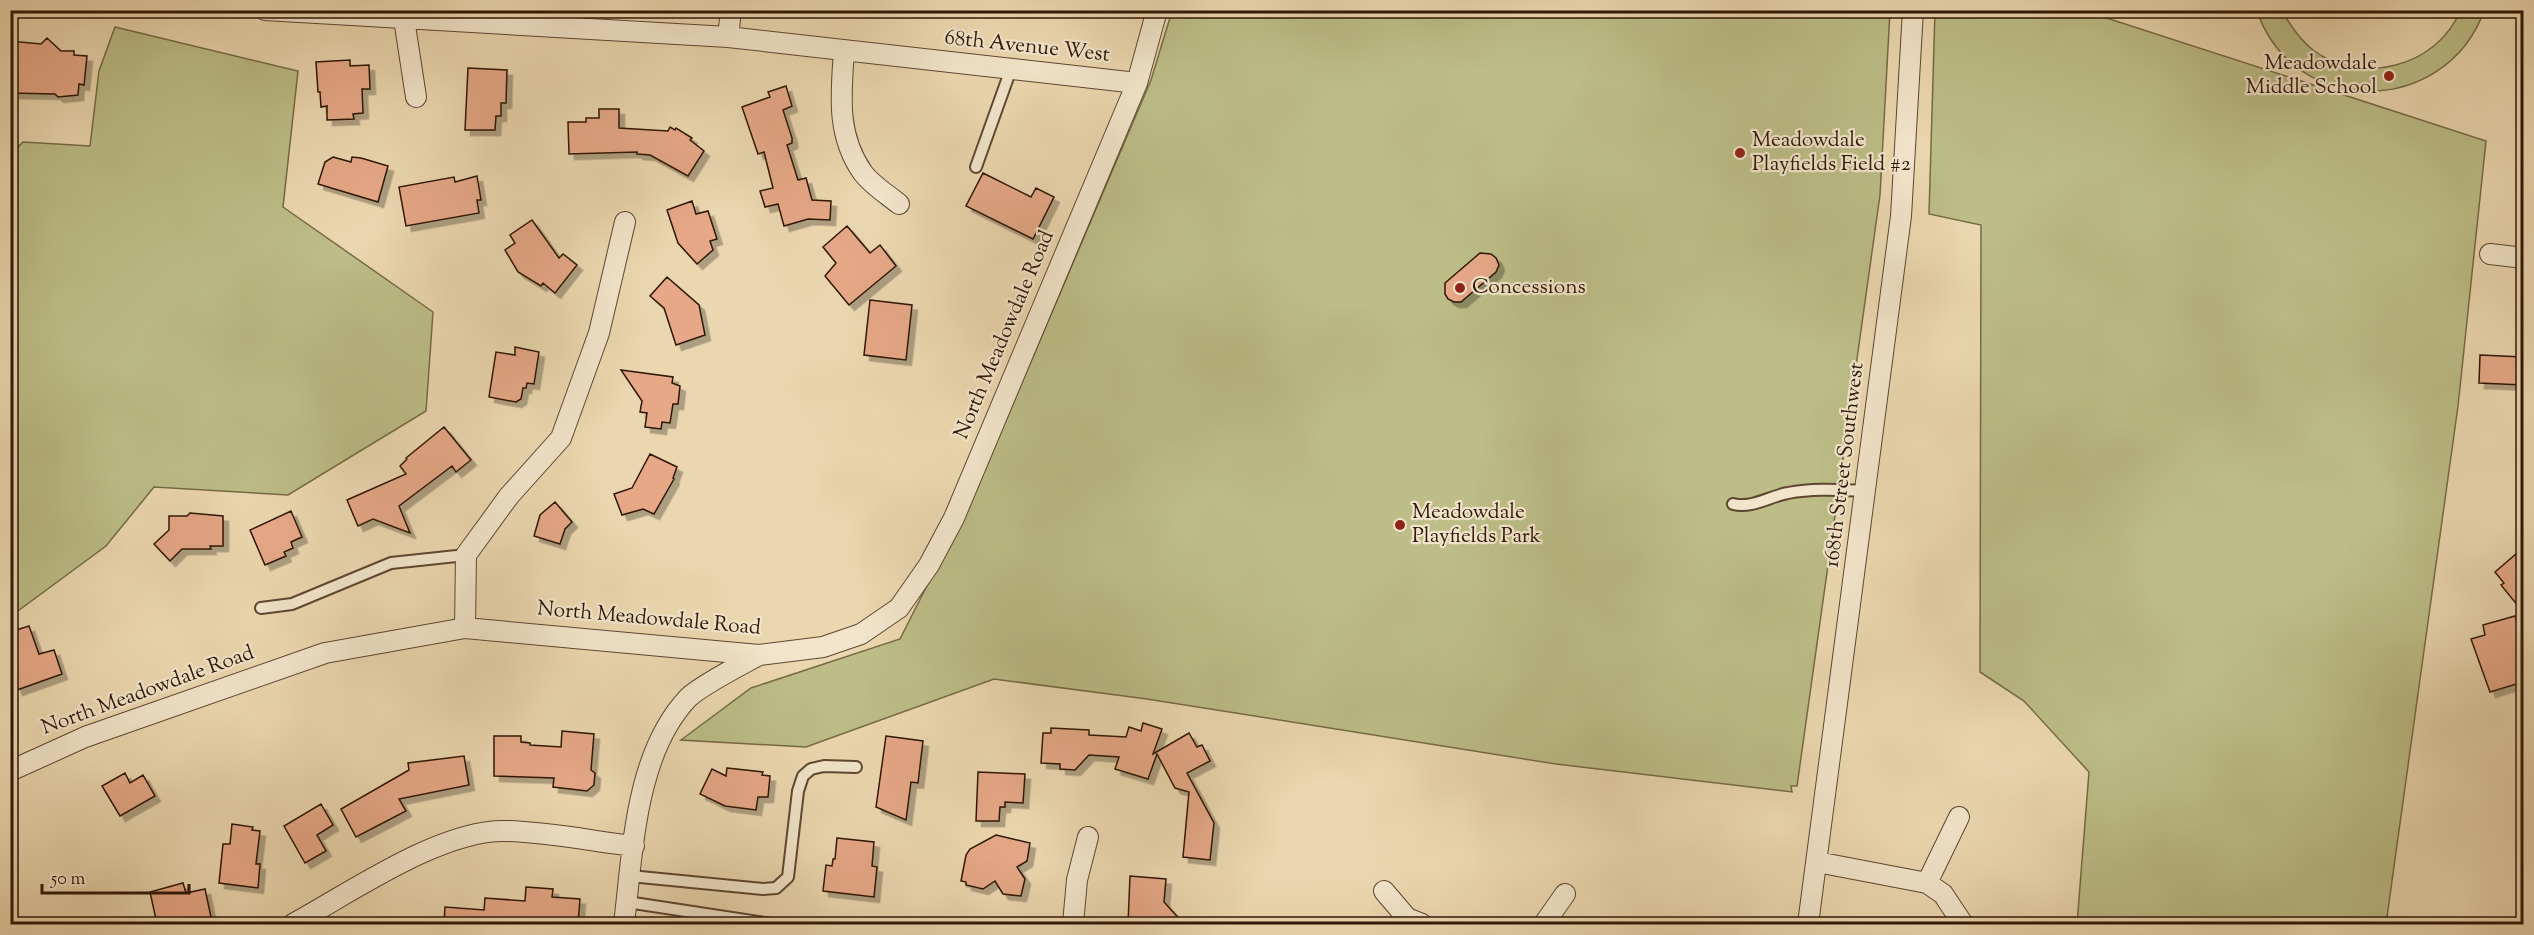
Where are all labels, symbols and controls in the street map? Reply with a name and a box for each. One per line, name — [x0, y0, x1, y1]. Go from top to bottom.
street label: 68th Avenue West — [943, 23, 1111, 71]
place label: Meadowdale Middle School — [2246, 49, 2377, 103]
marker: Meadowdale Middle School — [2382, 69, 2396, 83]
place label: Meadowdale Playfields Field #2 — [1752, 126, 1911, 180]
marker: Meadowdale Playfields Field #2 — [1733, 146, 1747, 160]
street label: North Meadowdale Road — [947, 226, 1063, 444]
place label: Concessions — [1472, 273, 1586, 303]
marker: Concessions — [1453, 281, 1467, 295]
street label: 168th Street Southwest — [1818, 361, 1872, 569]
place label: Meadowdale Playfields Park — [1412, 498, 1542, 552]
marker: Meadowdale Playfields Park — [1393, 518, 1407, 532]
street label: North Meadowdale Road — [536, 594, 762, 644]
street label: North Meadowdale Road — [37, 639, 259, 743]
scale bar — [42, 857, 189, 895]
text: 50 m — [50, 867, 86, 893]

